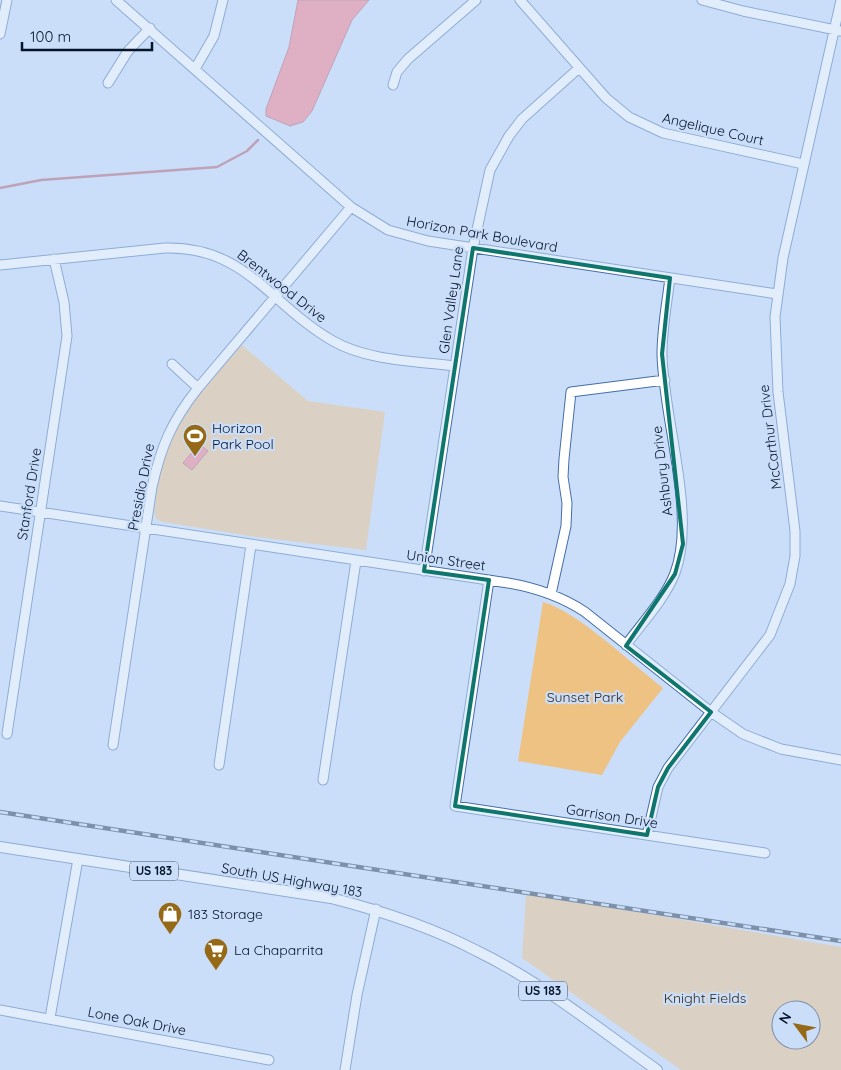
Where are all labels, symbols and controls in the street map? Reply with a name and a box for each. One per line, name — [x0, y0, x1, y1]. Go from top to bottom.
scale bar — [22, 20, 152, 52]
text: 100 m — [30, 27, 71, 46]
street label: Angelique Court — [660, 109, 766, 149]
street label: Horizon Park Boulevard — [405, 212, 559, 256]
street label: Brentwood Drive — [234, 245, 331, 327]
street label: Glen Valley Lane — [435, 245, 467, 355]
street label: McCarthur Drive — [755, 383, 785, 490]
place label: Horizon Park Pool — [212, 419, 274, 453]
sports icon: Horizon Park Pool — [182, 423, 208, 457]
street label: Ashbury Drive — [648, 425, 676, 517]
street label: Presidio Drive — [124, 442, 158, 532]
street label: Stanford Drive — [13, 446, 45, 541]
street label: Union Street — [405, 546, 487, 574]
park label: Sunset Park — [547, 688, 623, 706]
street label: Garrison Drive — [565, 800, 659, 832]
street label: South US Highway 183 — [220, 859, 364, 901]
road number: US 183 — [130, 861, 178, 880]
shop icon: 183 Storage — [157, 901, 183, 935]
place label: 183 Storage — [188, 905, 263, 923]
supermarket icon: La Chaparrita — [203, 937, 229, 971]
place label: La Chaparrita — [234, 941, 323, 959]
road number: US 183 — [519, 981, 567, 1000]
park label: Knight Fields — [664, 989, 746, 1007]
north arrow — [771, 1000, 821, 1050]
street label: Lone Oak Drive — [86, 1003, 188, 1039]
text: N — [775, 1009, 795, 1027]

